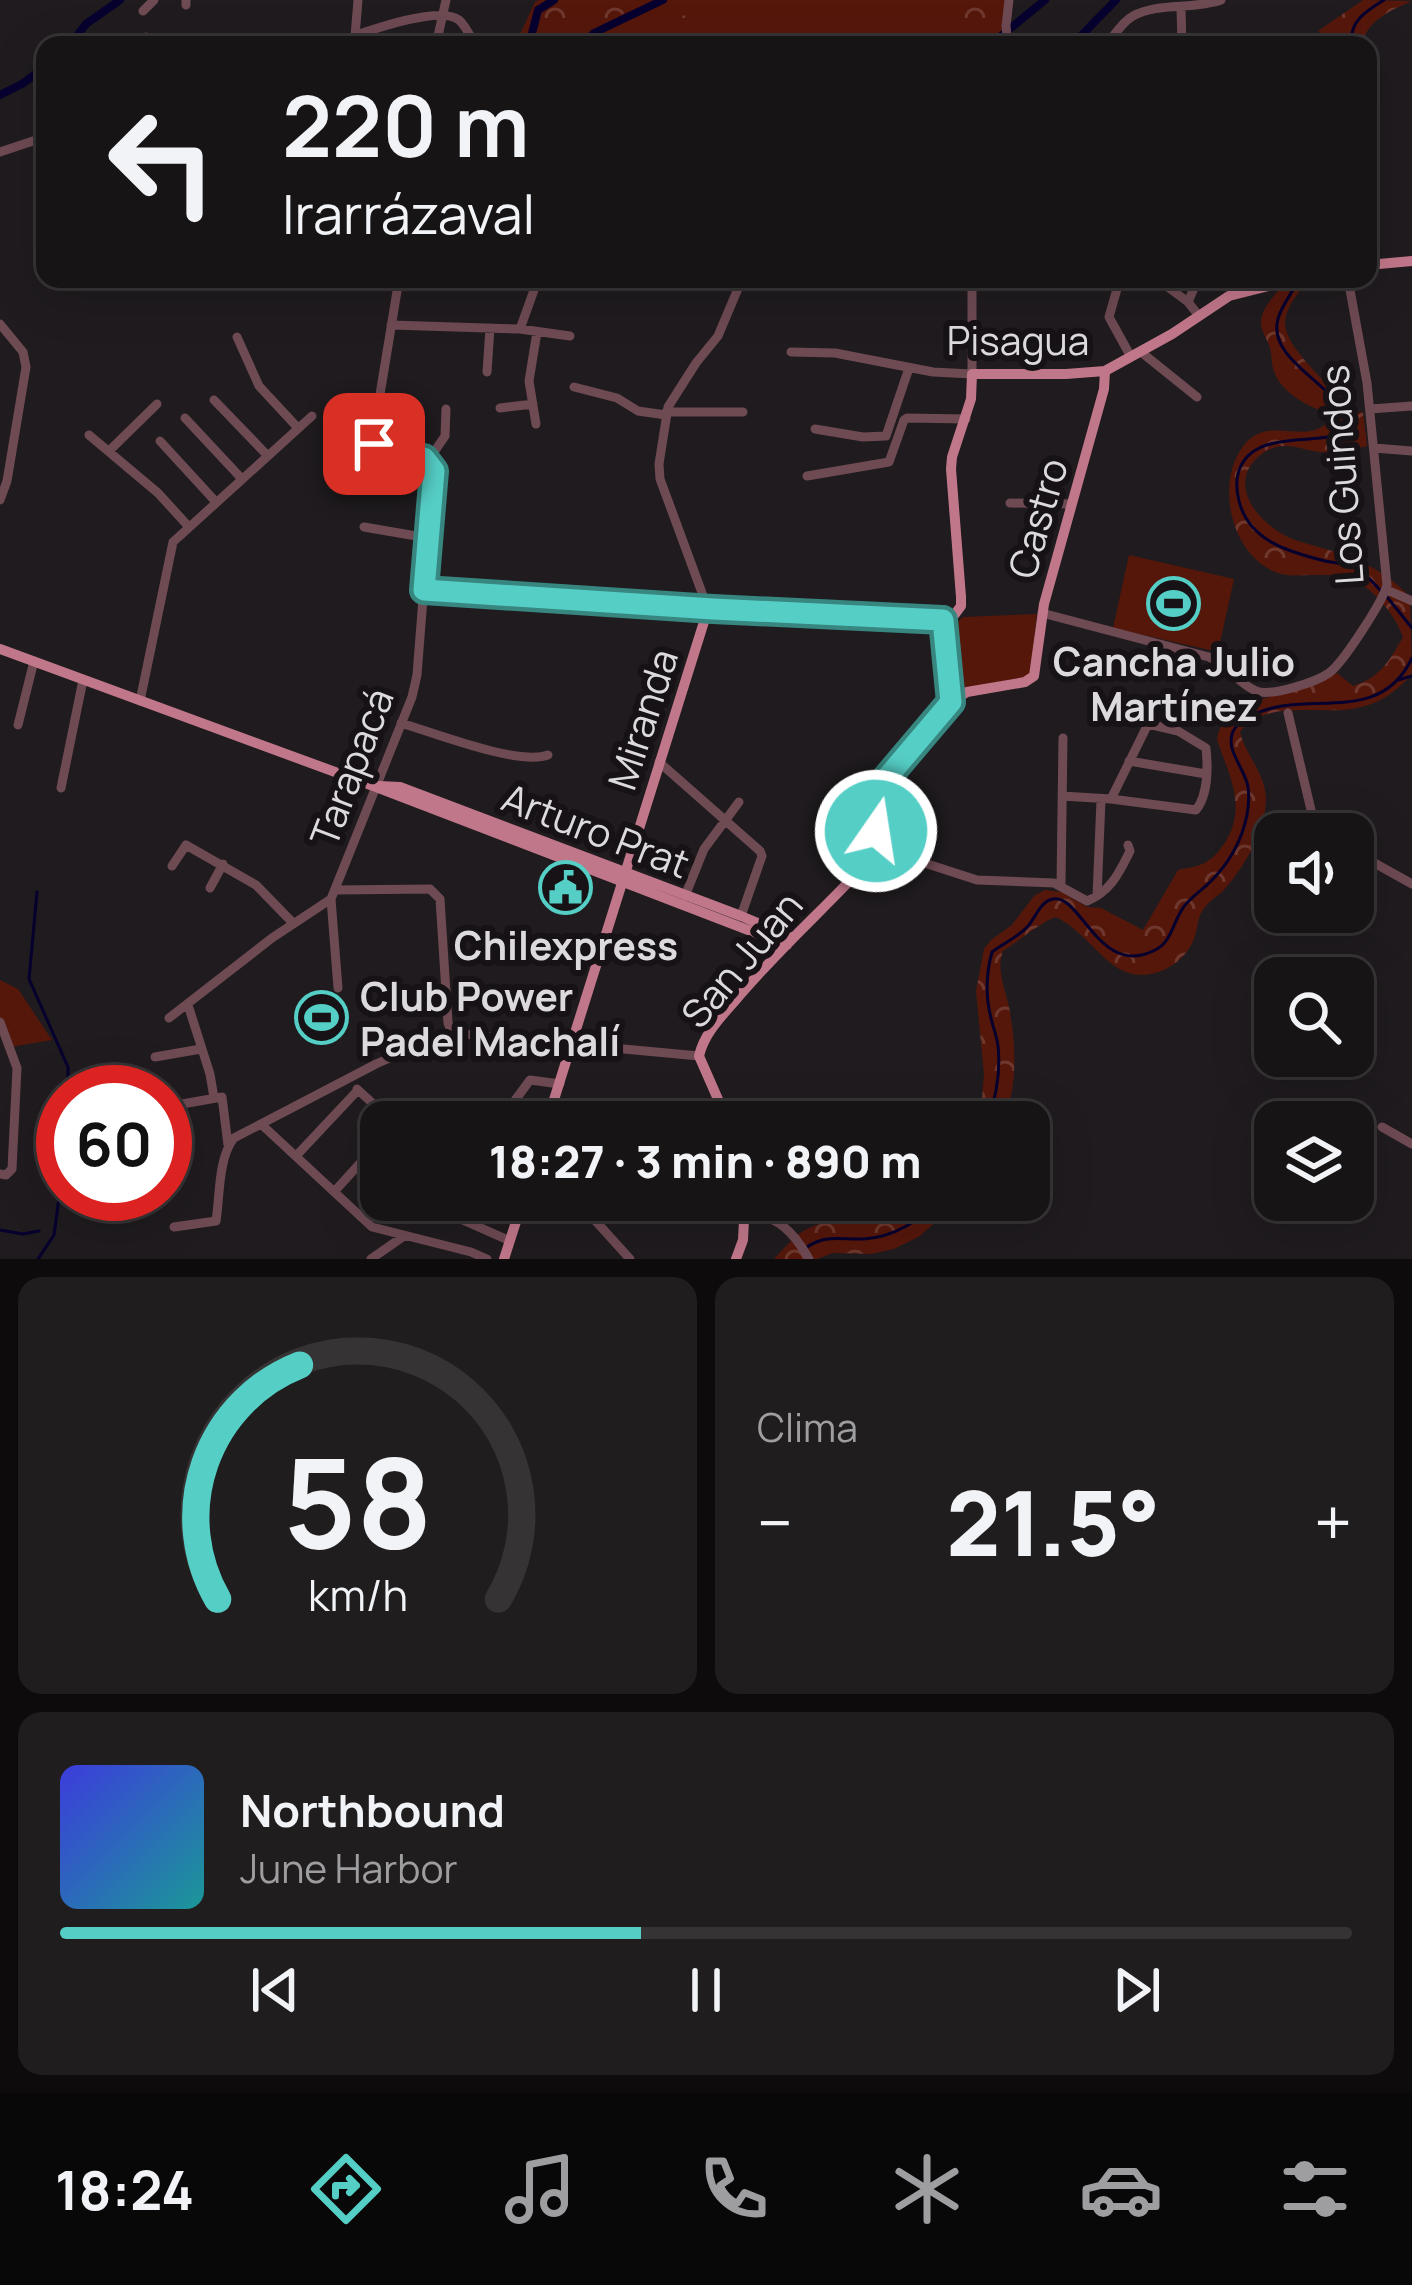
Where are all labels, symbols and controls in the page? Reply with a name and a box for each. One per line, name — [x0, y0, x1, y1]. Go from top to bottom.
text: 220 m — [282, 67, 530, 182]
icon: left — [84, 84, 240, 240]
text: Irarrázaval — [282, 176, 535, 250]
street label: Pisagua — [947, 313, 1089, 367]
street label: Los Guindos — [1306, 363, 1376, 587]
pin — [323, 393, 425, 495]
icon: arrive — [341, 411, 407, 477]
street label: Castro — [994, 452, 1080, 584]
sports icon: Cancha Julio Martínez — [1146, 576, 1202, 632]
place label: Cancha Julio Martínez — [1053, 634, 1295, 733]
street label: Miranda — [594, 642, 690, 796]
street label: Tarapacá — [296, 680, 406, 854]
position arrow — [813, 768, 939, 894]
street label: Arturo Prat — [495, 770, 697, 890]
map controls — [1254, 813, 1374, 1221]
button: sound — [1254, 813, 1374, 933]
public building icon: Chilexpress — [538, 860, 594, 916]
street label: San Juan — [668, 879, 814, 1039]
place label: Chilexpress — [454, 918, 678, 972]
button: search — [1254, 957, 1374, 1077]
place label: Club Power Padel Machalí — [360, 969, 620, 1068]
sports icon: Club Power Padel Machalí — [293, 990, 349, 1046]
speed limit sign: 60 — [36, 1065, 192, 1221]
button: layers — [1254, 1101, 1374, 1221]
text: 18:27 · 3 min · 890 m — [489, 1130, 921, 1192]
text: Clima — [757, 1400, 858, 1454]
text: 58 — [283, 1415, 432, 1585]
text: 21.5° — [946, 1460, 1160, 1583]
text: − — [757, 1477, 793, 1567]
text: + — [1314, 1477, 1352, 1567]
text: km/h — [308, 1564, 407, 1623]
text: Northbound — [240, 1779, 505, 1841]
text: June Harbor — [240, 1841, 458, 1895]
icon: previous — [242, 1957, 308, 2023]
icon: pause — [673, 1957, 739, 2023]
icon: next — [1104, 1957, 1170, 2023]
icon: directions — [304, 2147, 388, 2231]
icon: music — [498, 2147, 582, 2231]
icon: phone — [692, 2147, 776, 2231]
icon: climate — [885, 2147, 969, 2231]
icon: car — [1079, 2147, 1163, 2231]
icon: filters — [1273, 2147, 1357, 2231]
text: 18:24 — [55, 2152, 194, 2226]

